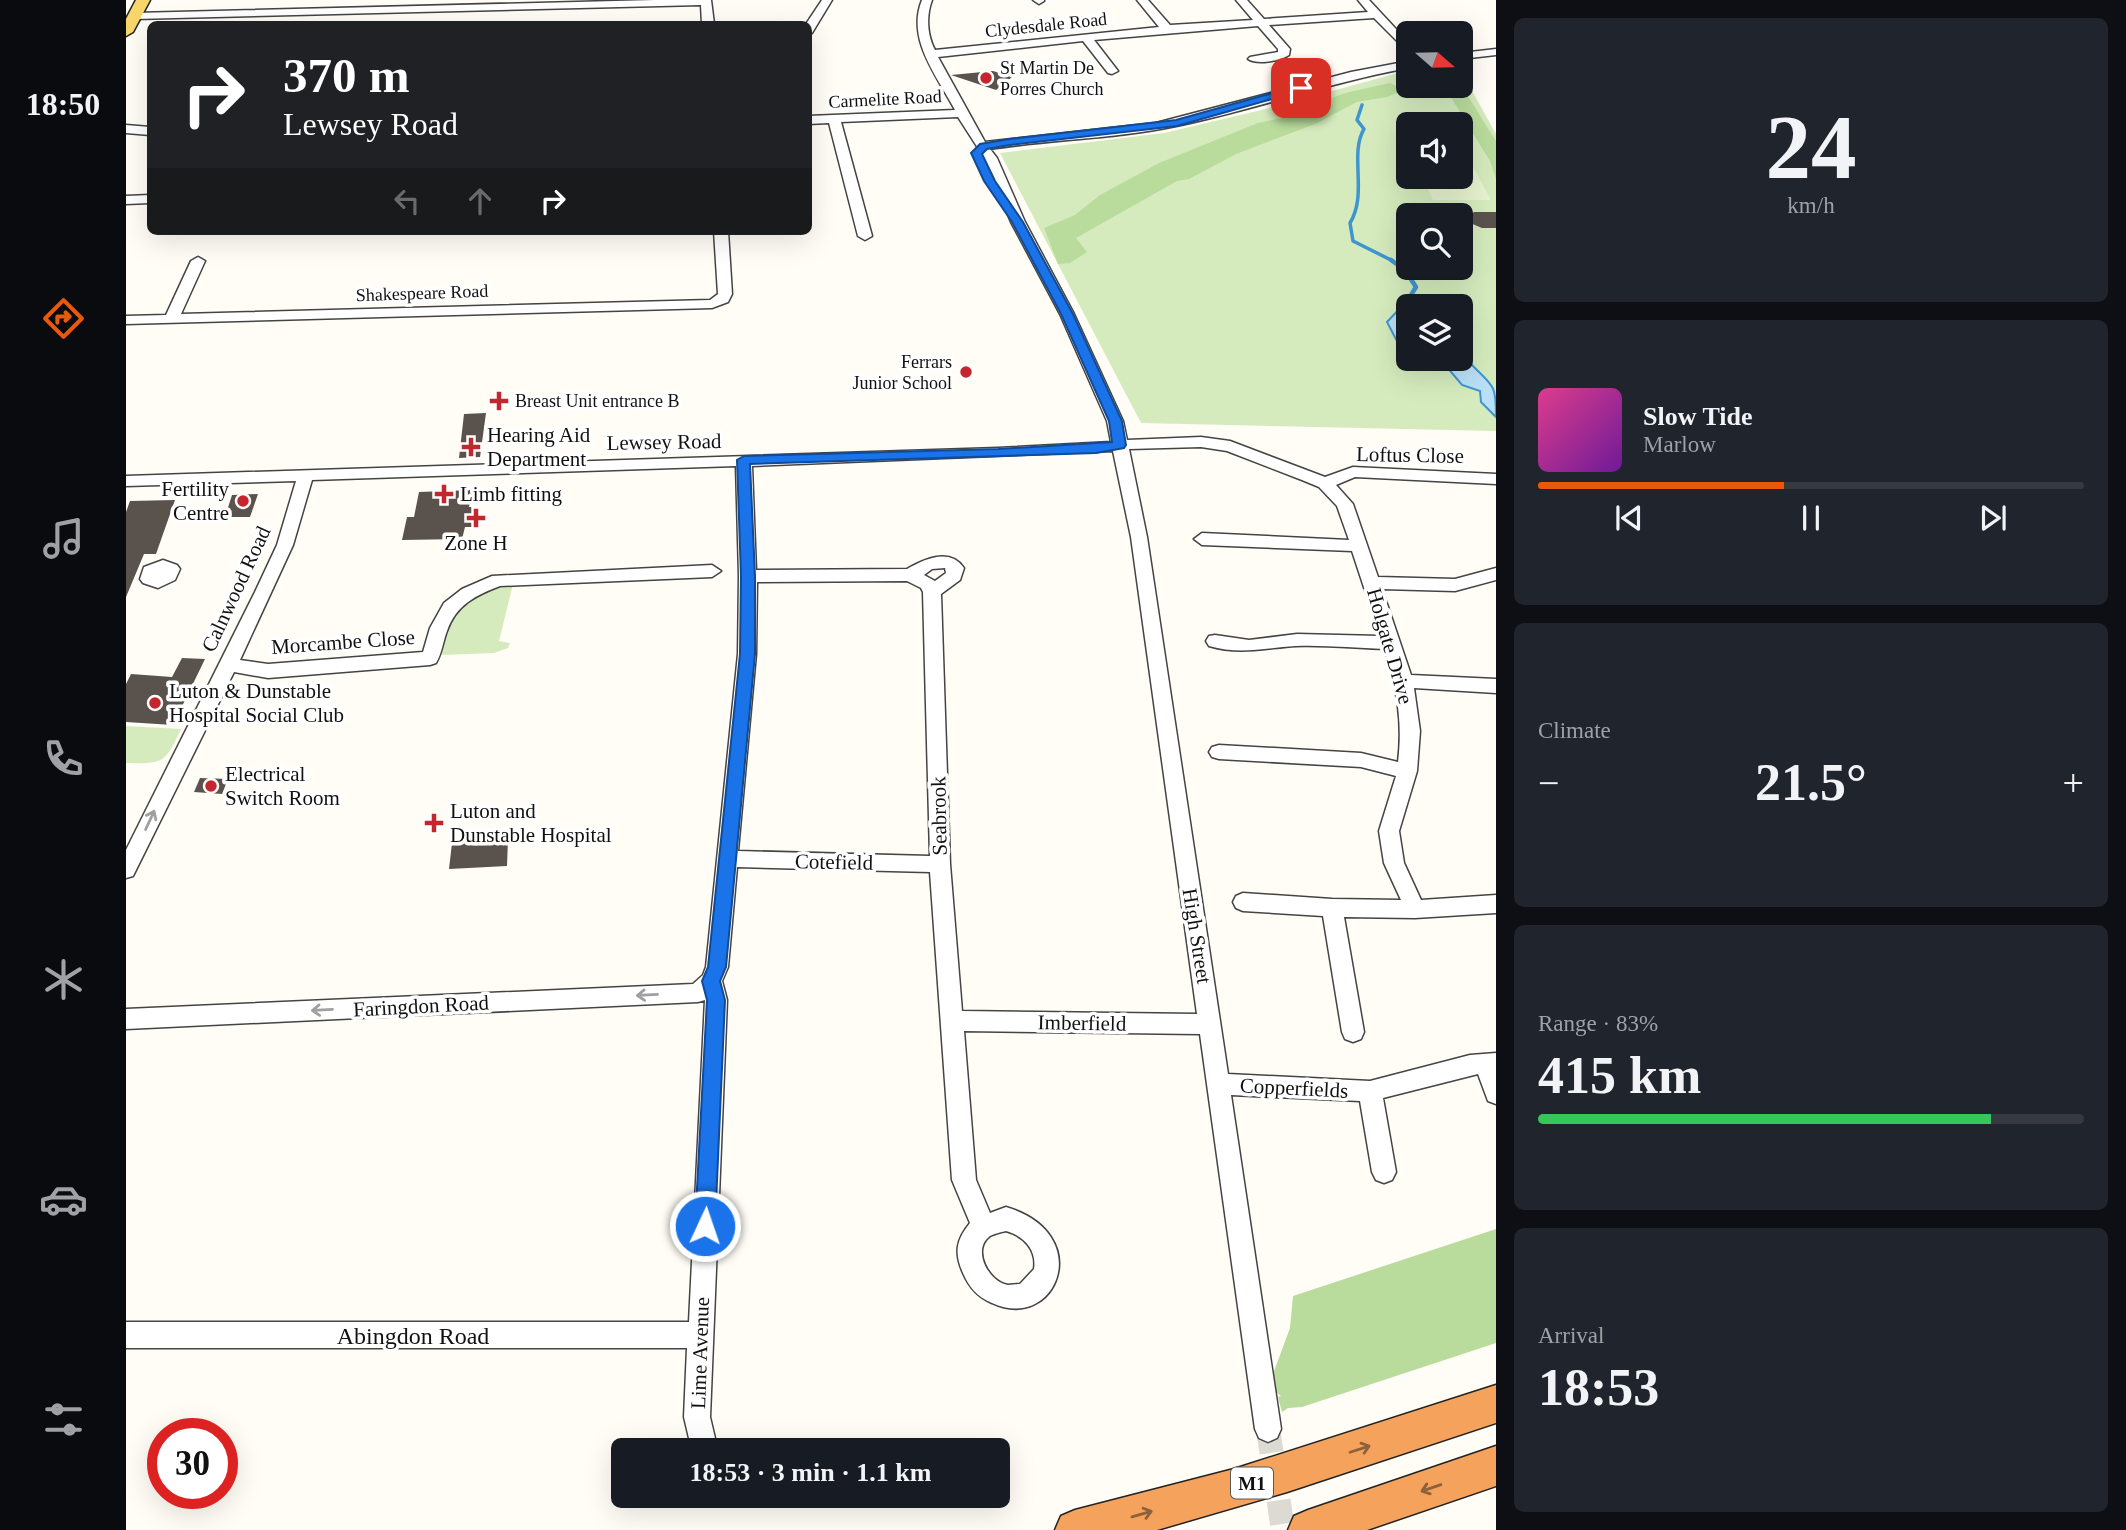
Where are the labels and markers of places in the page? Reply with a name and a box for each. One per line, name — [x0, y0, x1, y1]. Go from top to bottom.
place label: St Martin De Porres Church — [1000, 58, 1103, 99]
pin — [1271, 58, 1331, 118]
marker: St Martin De Porres Church — [978, 70, 994, 86]
place label: Ferrars Junior School — [852, 352, 952, 393]
marker: Ferrars Junior School — [958, 364, 974, 380]
marker: Breast Unit entrance B — [489, 391, 509, 411]
place label: Breast Unit entrance B — [515, 391, 679, 411]
place label: Hearing Aid Department — [487, 423, 591, 471]
marker: Hearing Aid Department — [461, 437, 481, 457]
place label: Fertility Centre — [161, 477, 229, 525]
place label: Limb fitting — [460, 482, 563, 506]
marker: Limb fitting — [434, 484, 454, 504]
marker: Fertility Centre — [235, 493, 251, 509]
marker: Zone H — [466, 508, 486, 528]
place label: Zone H — [444, 531, 508, 555]
place label: Luton & Dunstable Hospital Social Club — [169, 679, 344, 727]
marker: Luton & Dunstable Hospital Social Club — [147, 695, 163, 711]
place label: Electrical Switch Room — [225, 762, 340, 810]
marker: Electrical Switch Room — [203, 778, 219, 794]
place label: Luton and Dunstable Hospital — [450, 799, 612, 847]
marker: Luton and Dunstable Hospital — [424, 813, 444, 833]

